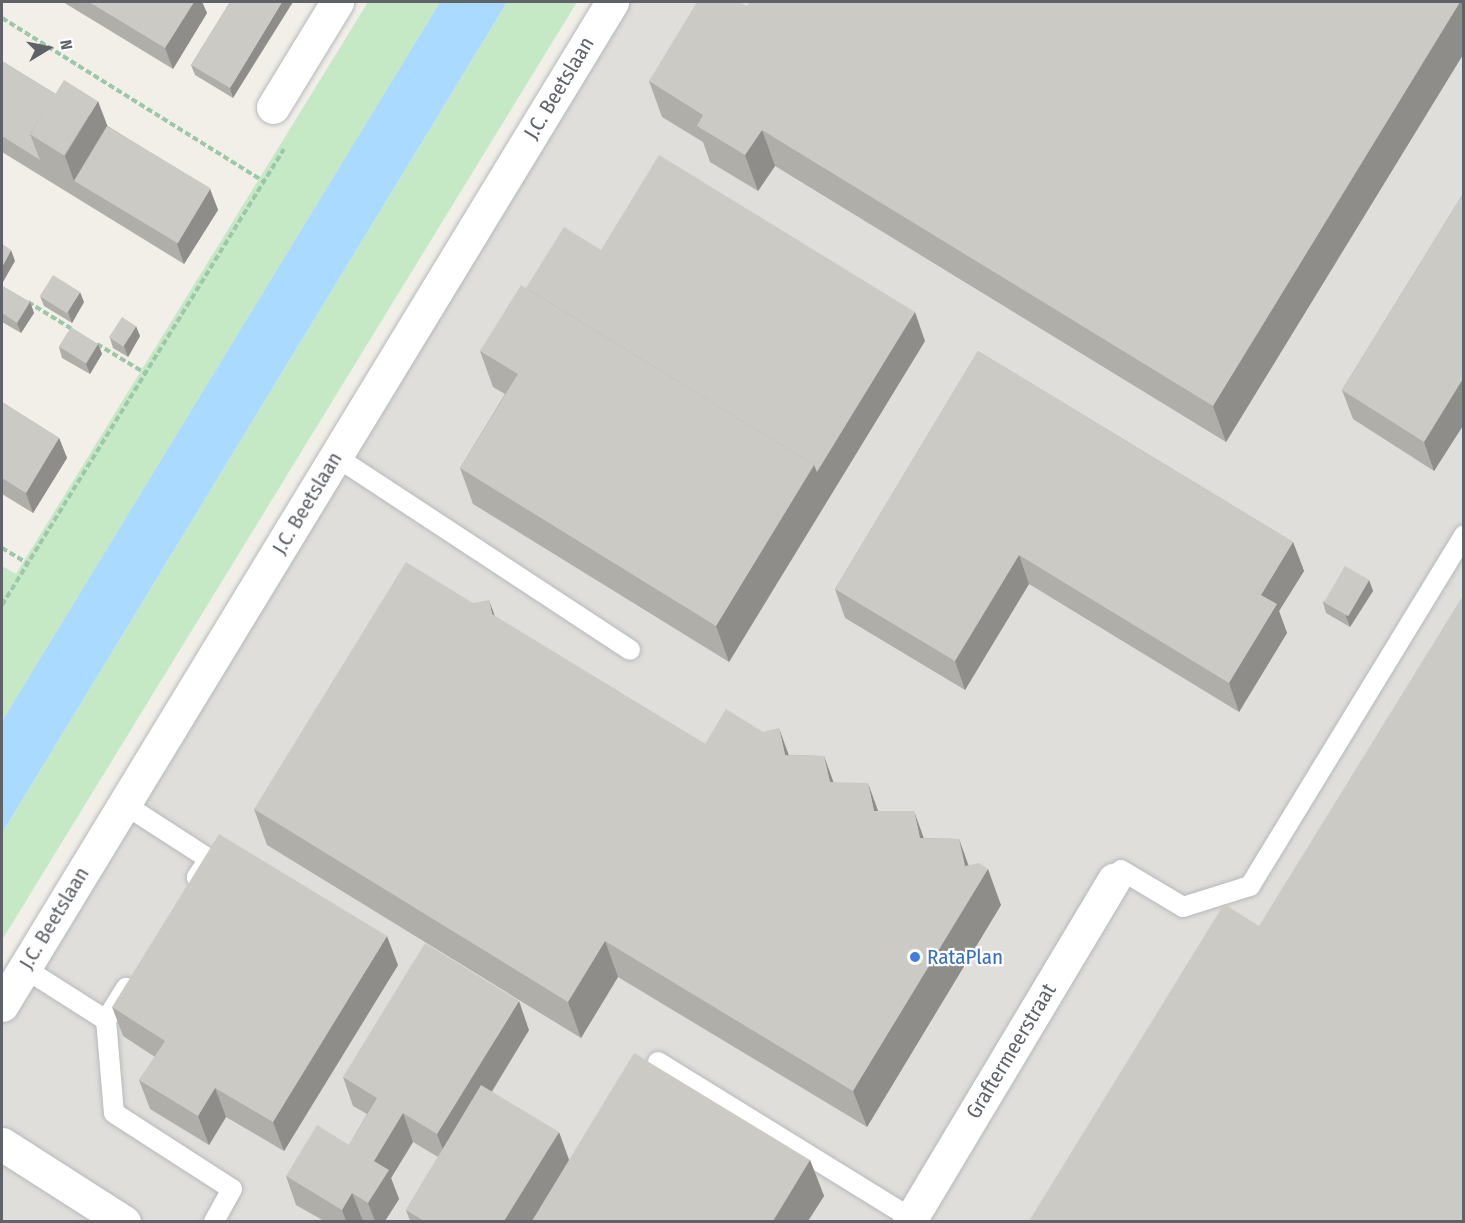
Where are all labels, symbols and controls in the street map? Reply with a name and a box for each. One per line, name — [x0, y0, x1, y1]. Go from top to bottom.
north arrow — [18, 18, 78, 78]
street label: J.C. Beetslaan — [519, 32, 599, 144]
text: N — [56, 38, 76, 51]
street label: J.C. Beetslaan — [267, 447, 347, 559]
street label: J.C. Beetslaan — [14, 862, 94, 974]
place label: RataPlan — [927, 944, 1003, 970]
marker: RataPlan — [908, 950, 922, 964]
street label: Graftermeerstraat — [961, 979, 1061, 1123]

